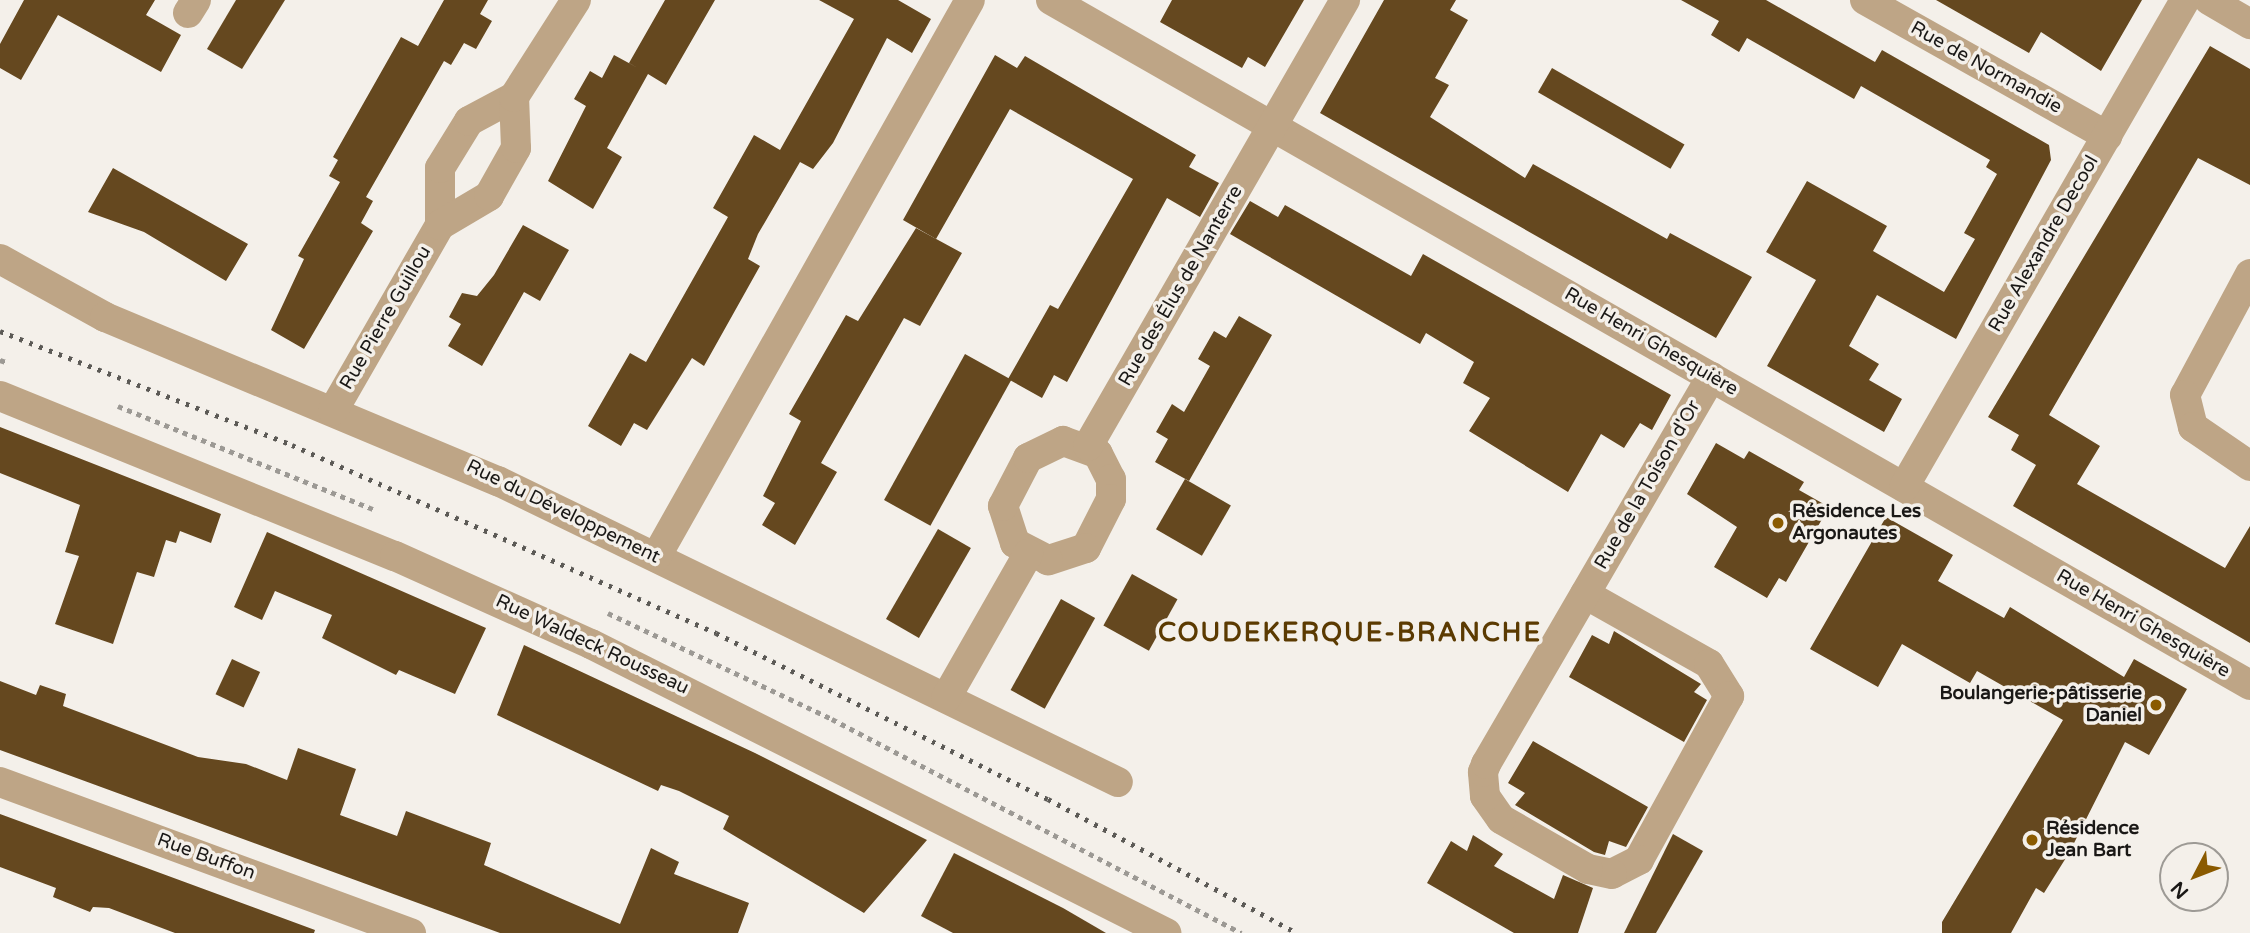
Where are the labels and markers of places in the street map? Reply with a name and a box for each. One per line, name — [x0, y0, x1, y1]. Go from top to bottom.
place label: Résidence Les Argonautes — [1792, 501, 1921, 545]
marker: Résidence Les Argonautes — [1770, 515, 1786, 531]
place label: Boulangerie-pâtisserie Daniel — [1939, 683, 2142, 727]
marker: Boulangerie-pâtisserie Daniel — [2148, 697, 2164, 713]
place label: Résidence Jean Bart — [2046, 818, 2139, 862]
marker: Résidence Jean Bart — [2024, 832, 2040, 848]

